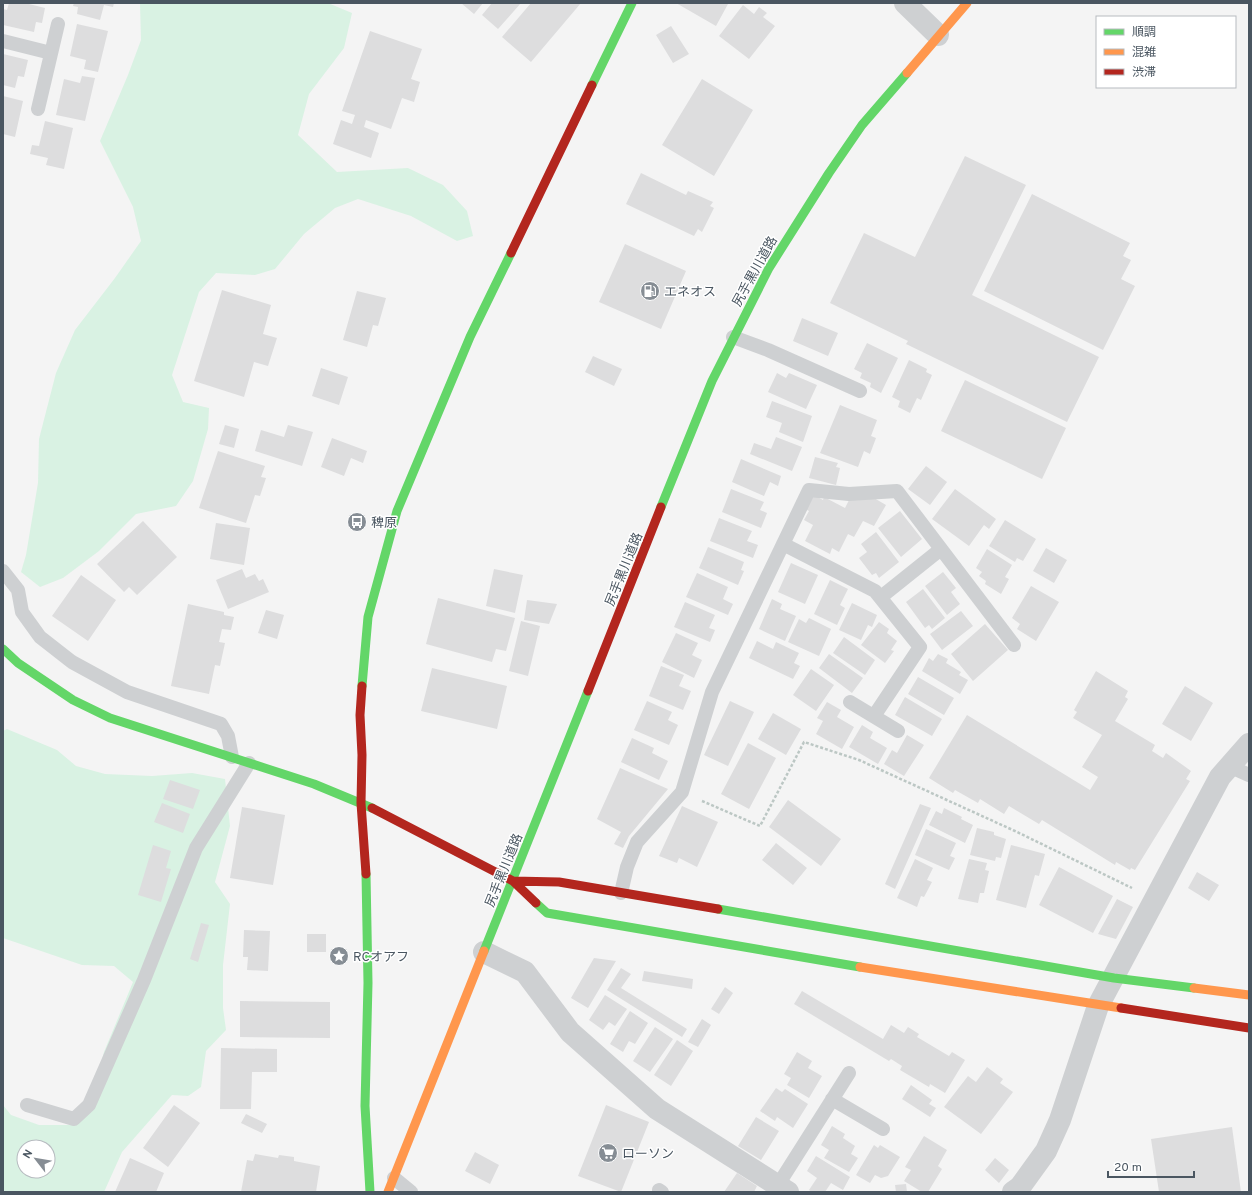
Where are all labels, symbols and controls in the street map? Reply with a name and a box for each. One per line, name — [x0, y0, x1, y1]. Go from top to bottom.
legend — [1096, 16, 1236, 88]
text: 順調 — [1132, 25, 1156, 41]
text: 混雑 — [1132, 45, 1156, 61]
text: 渋滞 — [1132, 65, 1156, 81]
street label: 尻手黒川道路 — [730, 234, 782, 310]
fuel station icon: エネオス — [639, 280, 661, 302]
place label: エネオス — [664, 285, 716, 301]
bus stop icon: 稗原 — [346, 511, 368, 533]
place label: 稗原 — [371, 516, 397, 532]
street label: 尻手黒川道路 — [603, 531, 647, 609]
street label: 尻手黒川道路 — [483, 832, 527, 910]
place icon: RCオアフ — [328, 945, 350, 967]
place label: RCオアフ — [353, 950, 409, 966]
north arrow — [16, 1139, 56, 1179]
supermarket icon: ローソン — [597, 1142, 619, 1164]
text: N — [20, 1147, 36, 1161]
place label: ローソン — [622, 1147, 674, 1163]
scale bar — [1108, 1153, 1194, 1179]
text: 20 m — [1114, 1160, 1142, 1176]

